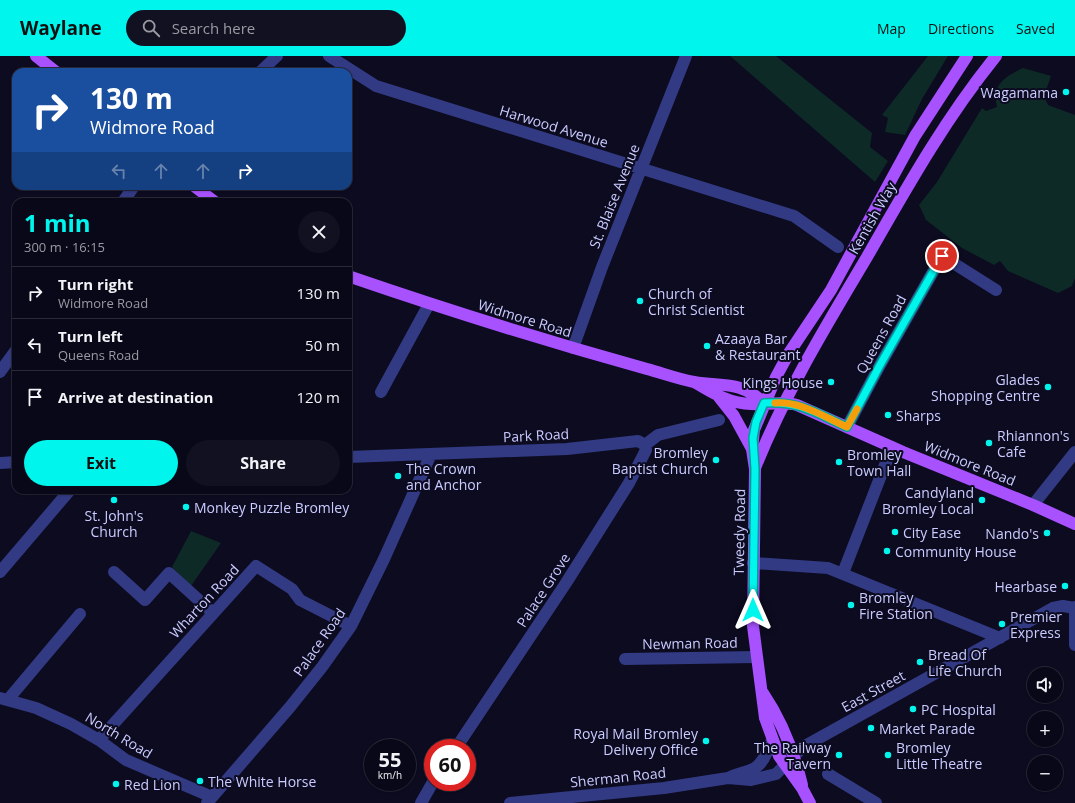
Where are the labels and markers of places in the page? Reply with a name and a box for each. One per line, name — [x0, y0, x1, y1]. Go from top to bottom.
place label: Wagamama — [980, 83, 1058, 102]
marker: Wagamama — [1061, 87, 1071, 97]
pin — [925, 239, 959, 273]
place label: Church of Christ Scientist — [648, 284, 745, 319]
marker: Church of Christ Scientist — [635, 296, 645, 306]
place label: Azaaya Bar & Restaurant — [715, 329, 800, 364]
marker: Azaaya Bar & Restaurant — [702, 341, 712, 351]
place label: Glades Shopping Centre — [931, 370, 1040, 405]
place label: Kings House — [743, 373, 823, 392]
marker: Kings House — [826, 377, 836, 387]
marker: Glades Shopping Centre — [1043, 382, 1053, 392]
place label: Sharps — [896, 406, 941, 425]
marker: Sharps — [883, 410, 893, 420]
place label: Rhiannon's Cafe — [997, 426, 1070, 461]
marker: Rhiannon's Cafe — [984, 438, 994, 448]
place label: Bromley Baptist Church — [612, 443, 709, 478]
place label: Bromley Town Hall — [847, 445, 911, 480]
marker: Bromley Baptist Church — [711, 455, 721, 465]
marker: Bromley Town Hall — [834, 457, 844, 467]
place label: The Crown and Anchor — [406, 459, 482, 494]
marker: The Crown and Anchor — [393, 471, 403, 481]
place label: Candyland Bromley Local — [882, 483, 974, 518]
marker: St. John's Church — [109, 495, 119, 505]
marker: Candyland Bromley Local — [977, 495, 987, 505]
place label: Monkey Puzzle Bromley — [194, 498, 350, 517]
marker: Monkey Puzzle Bromley — [181, 502, 191, 512]
place label: St. John's Church — [84, 506, 144, 541]
place label: City Ease — [903, 523, 961, 542]
place label: Nando's — [985, 524, 1039, 543]
marker: City Ease — [890, 527, 900, 537]
marker: Nando's — [1042, 528, 1052, 538]
place label: Community House — [895, 542, 1017, 561]
marker: Community House — [882, 546, 892, 556]
place label: Hearbase — [994, 577, 1057, 596]
marker: Hearbase — [1060, 581, 1070, 591]
place label: Bromley Fire Station — [859, 588, 933, 623]
marker: Bromley Fire Station — [846, 600, 856, 610]
place label: Premier Express — [1010, 607, 1062, 642]
marker: Premier Express — [997, 619, 1007, 629]
place label: Bread Of Life Church — [928, 645, 1002, 680]
marker: Bread Of Life Church — [915, 657, 925, 667]
place label: PC Hospital — [921, 700, 996, 719]
marker: PC Hospital — [908, 704, 918, 714]
place label: Market Parade — [879, 719, 975, 738]
marker: Market Parade — [866, 723, 876, 733]
place label: Royal Mail Bromley Delivery Office — [573, 724, 699, 759]
marker: Royal Mail Bromley Delivery Office — [701, 736, 711, 746]
place label: The Railway Tavern — [754, 738, 832, 773]
place label: Bromley Little Theatre — [896, 738, 983, 773]
marker: The Railway Tavern — [834, 750, 844, 760]
marker: Bromley Little Theatre — [883, 750, 893, 760]
place label: The White Horse — [208, 772, 316, 791]
place label: Red Lion — [124, 775, 181, 794]
marker: The White Horse — [195, 776, 205, 786]
marker: Red Lion — [111, 779, 121, 789]

